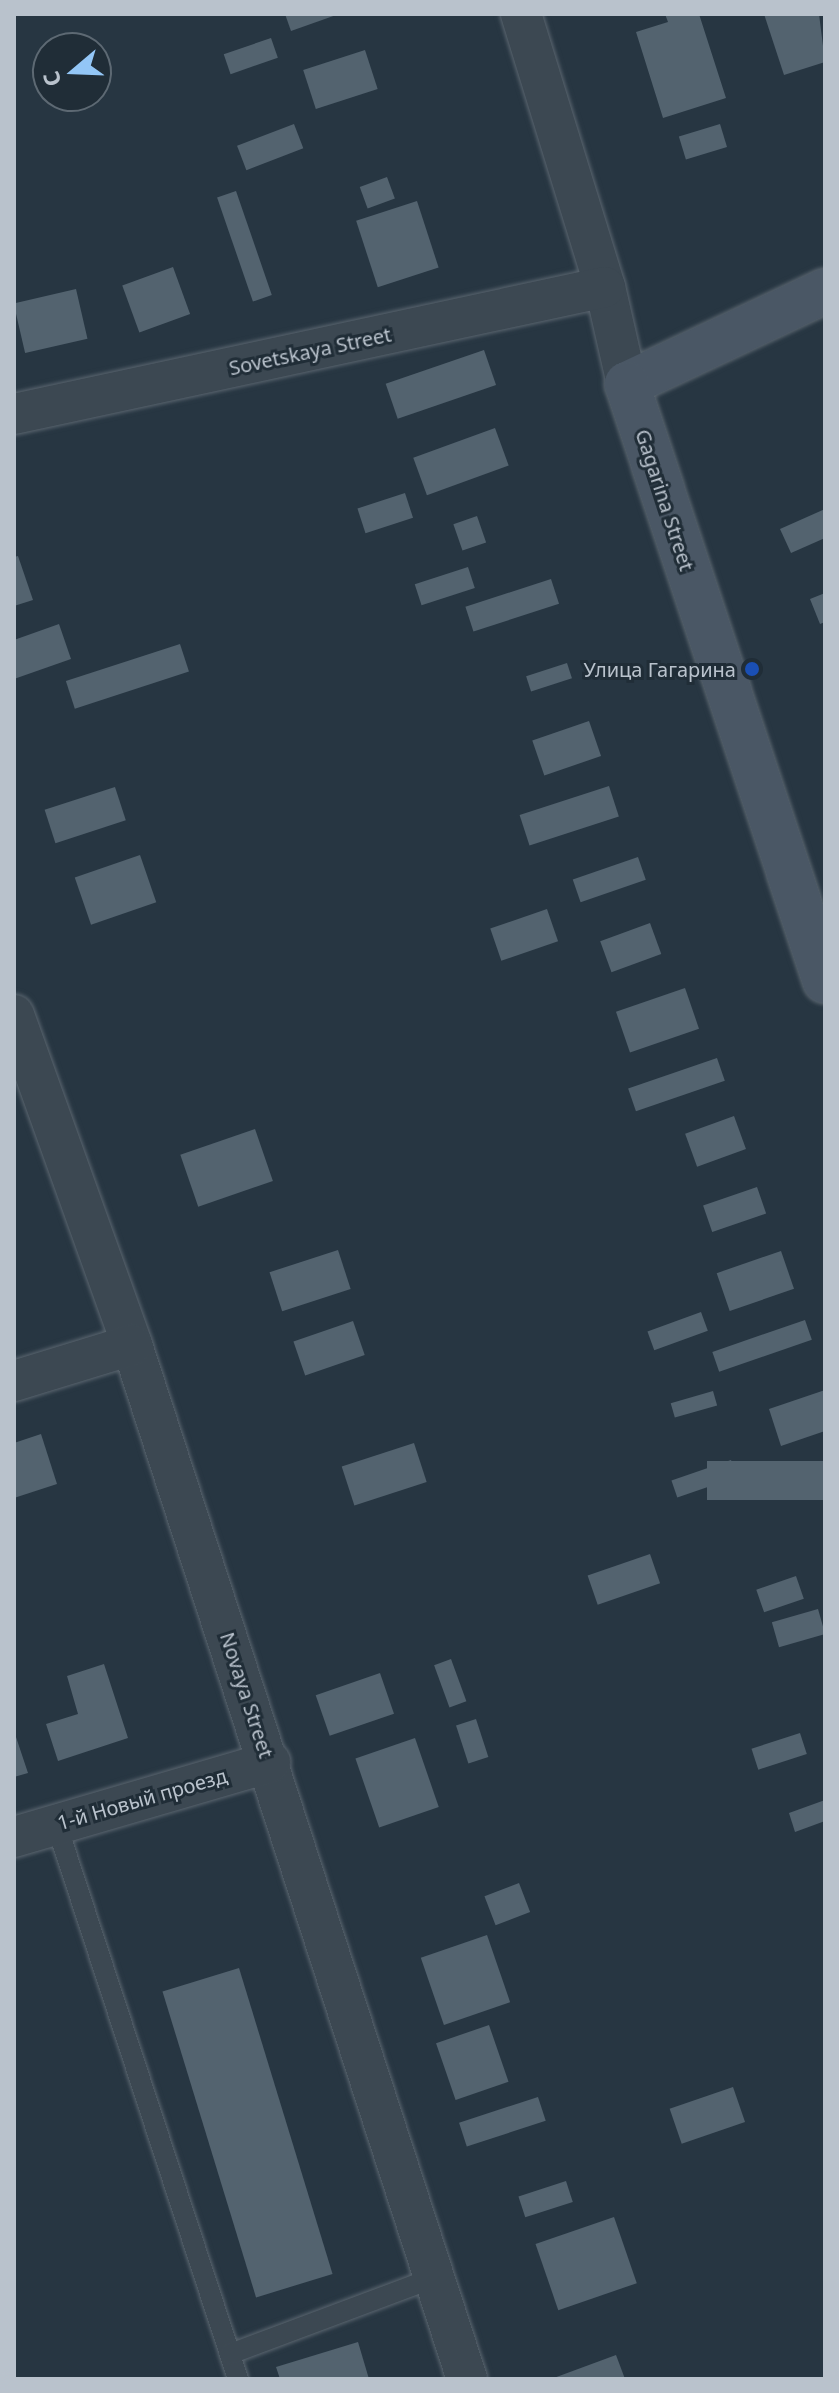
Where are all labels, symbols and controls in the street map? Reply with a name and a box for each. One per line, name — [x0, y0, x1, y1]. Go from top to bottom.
north arrow — [32, 32, 112, 112]
text: С — [35, 68, 68, 91]
street label: Sovetskaya Street — [227, 322, 393, 380]
street label: Gagarina Street — [631, 426, 699, 574]
place label: Улица Гагарина — [584, 657, 736, 681]
marker: Улица Гагарина — [743, 660, 761, 678]
street label: Novaya Street — [215, 1629, 279, 1761]
street label: 1-й Новый проезд — [54, 1763, 230, 1835]

